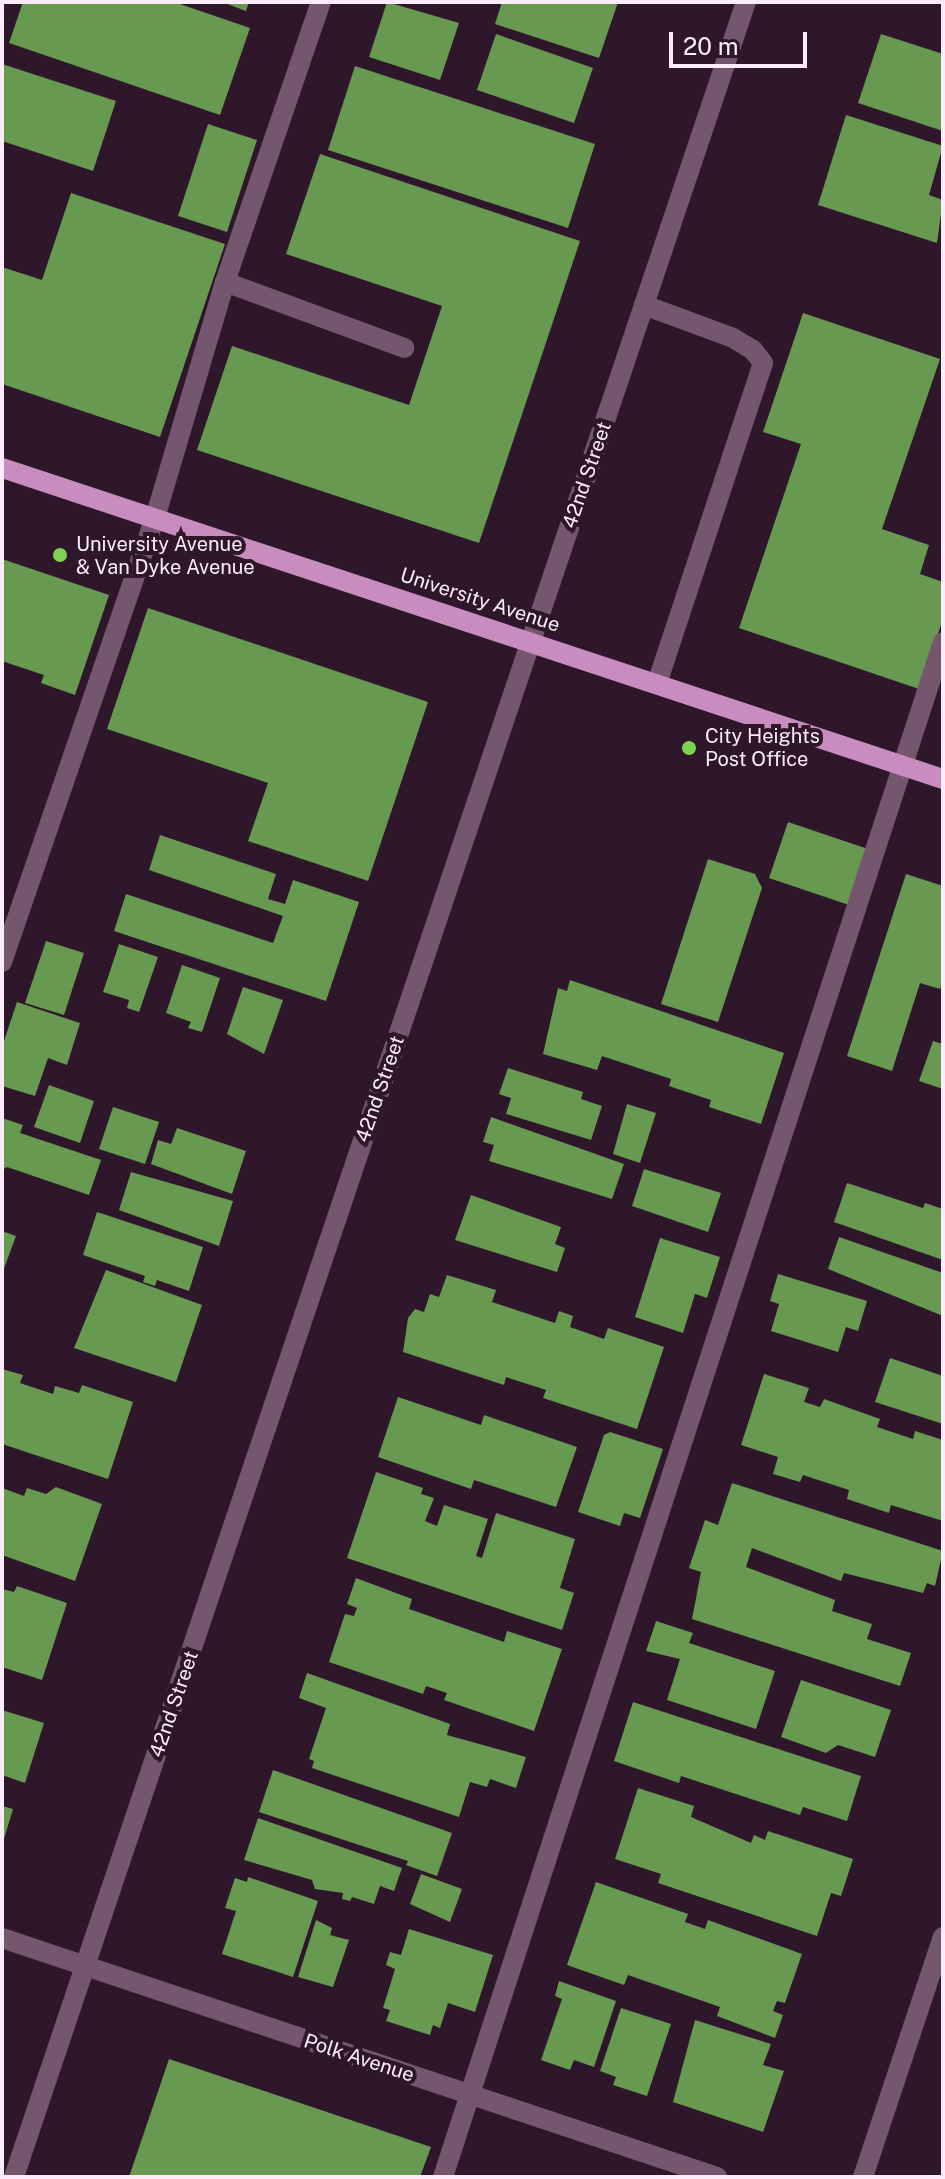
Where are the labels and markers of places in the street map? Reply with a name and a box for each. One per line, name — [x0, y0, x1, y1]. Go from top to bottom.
place label: University Avenue & Van Dyke Avenue — [76, 532, 255, 579]
marker: University Avenue & Van Dyke Avenue — [51, 546, 69, 564]
place label: City Heights Post Office — [705, 724, 820, 771]
marker: City Heights Post Office — [680, 739, 698, 757]

